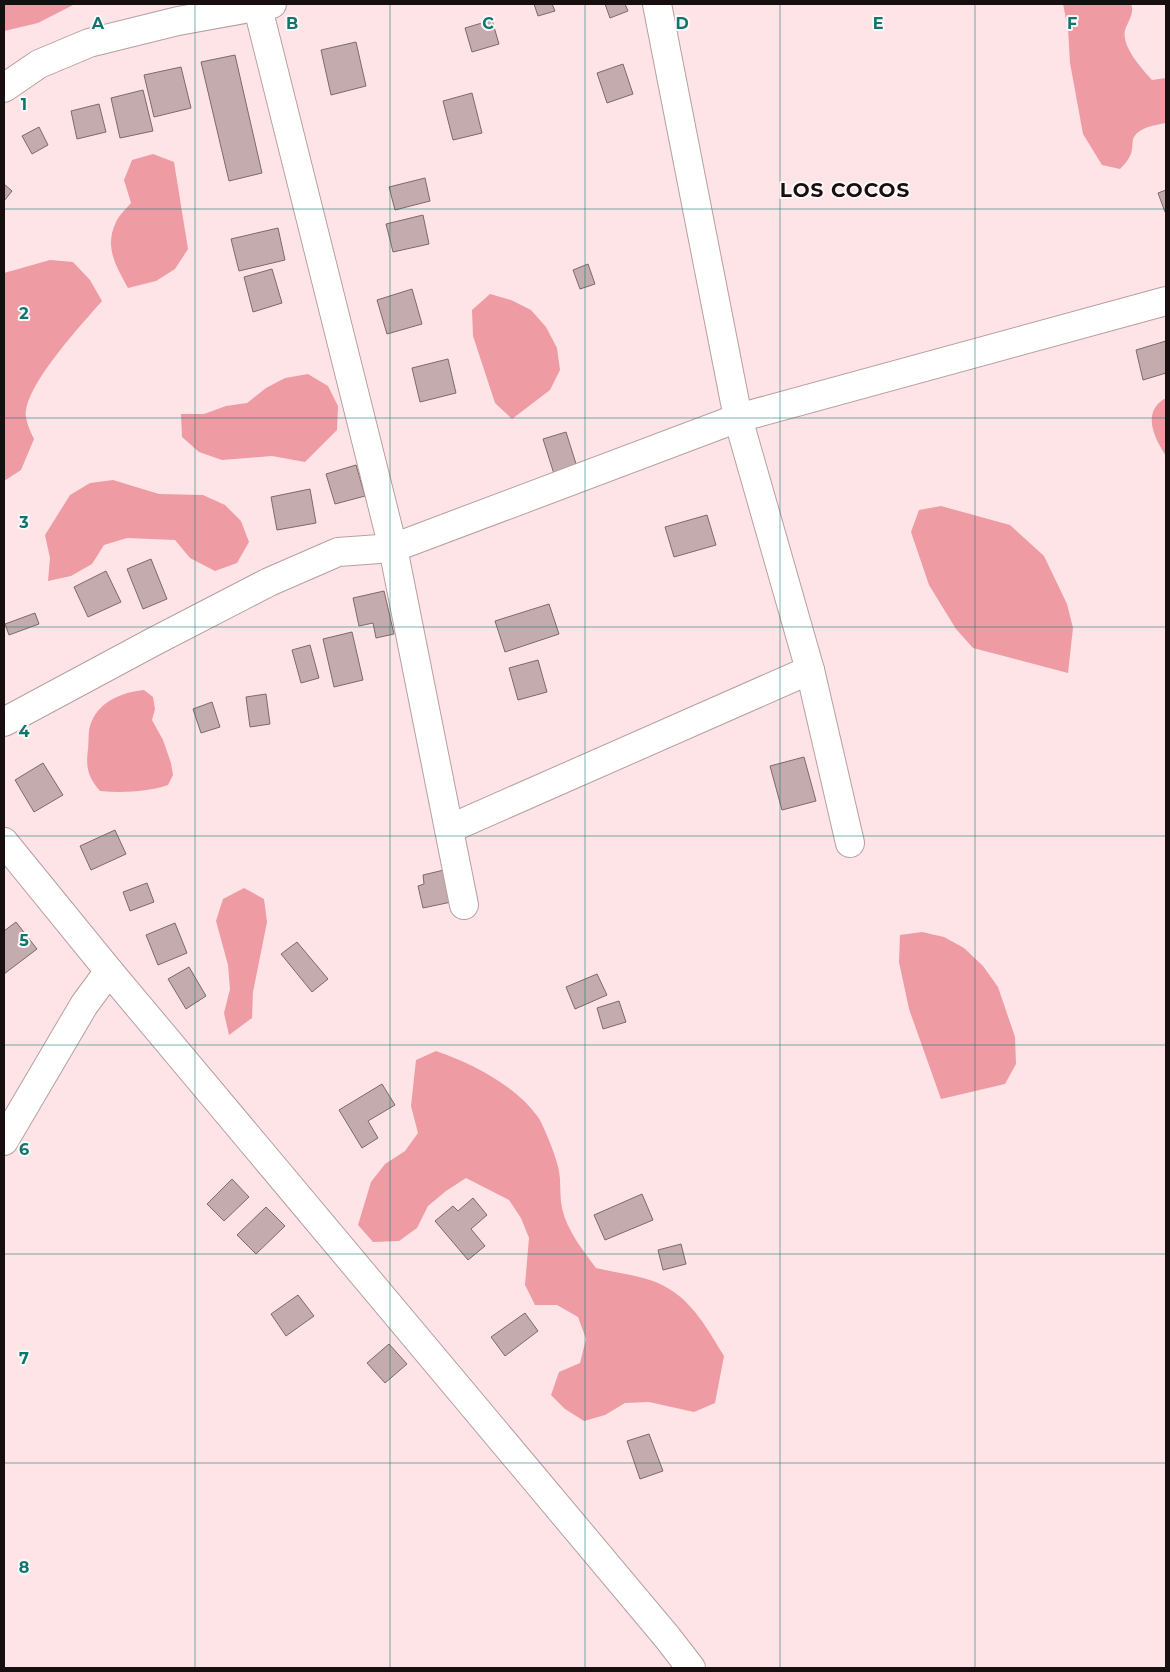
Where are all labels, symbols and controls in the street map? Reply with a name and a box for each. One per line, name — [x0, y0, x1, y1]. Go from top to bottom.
text: A — [91, 14, 105, 33]
text: B — [286, 14, 298, 33]
text: C — [482, 14, 494, 33]
text: D — [675, 14, 689, 33]
text: E — [873, 14, 883, 33]
text: F — [1067, 14, 1077, 33]
text: 1 — [21, 95, 27, 114]
district label: LOS COCOS — [780, 178, 910, 202]
text: 2 — [19, 304, 29, 323]
text: 3 — [18, 513, 29, 532]
text: 4 — [18, 722, 30, 741]
text: 5 — [19, 931, 29, 950]
text: 6 — [19, 1140, 29, 1159]
text: 7 — [19, 1349, 29, 1368]
text: 8 — [19, 1558, 29, 1577]

